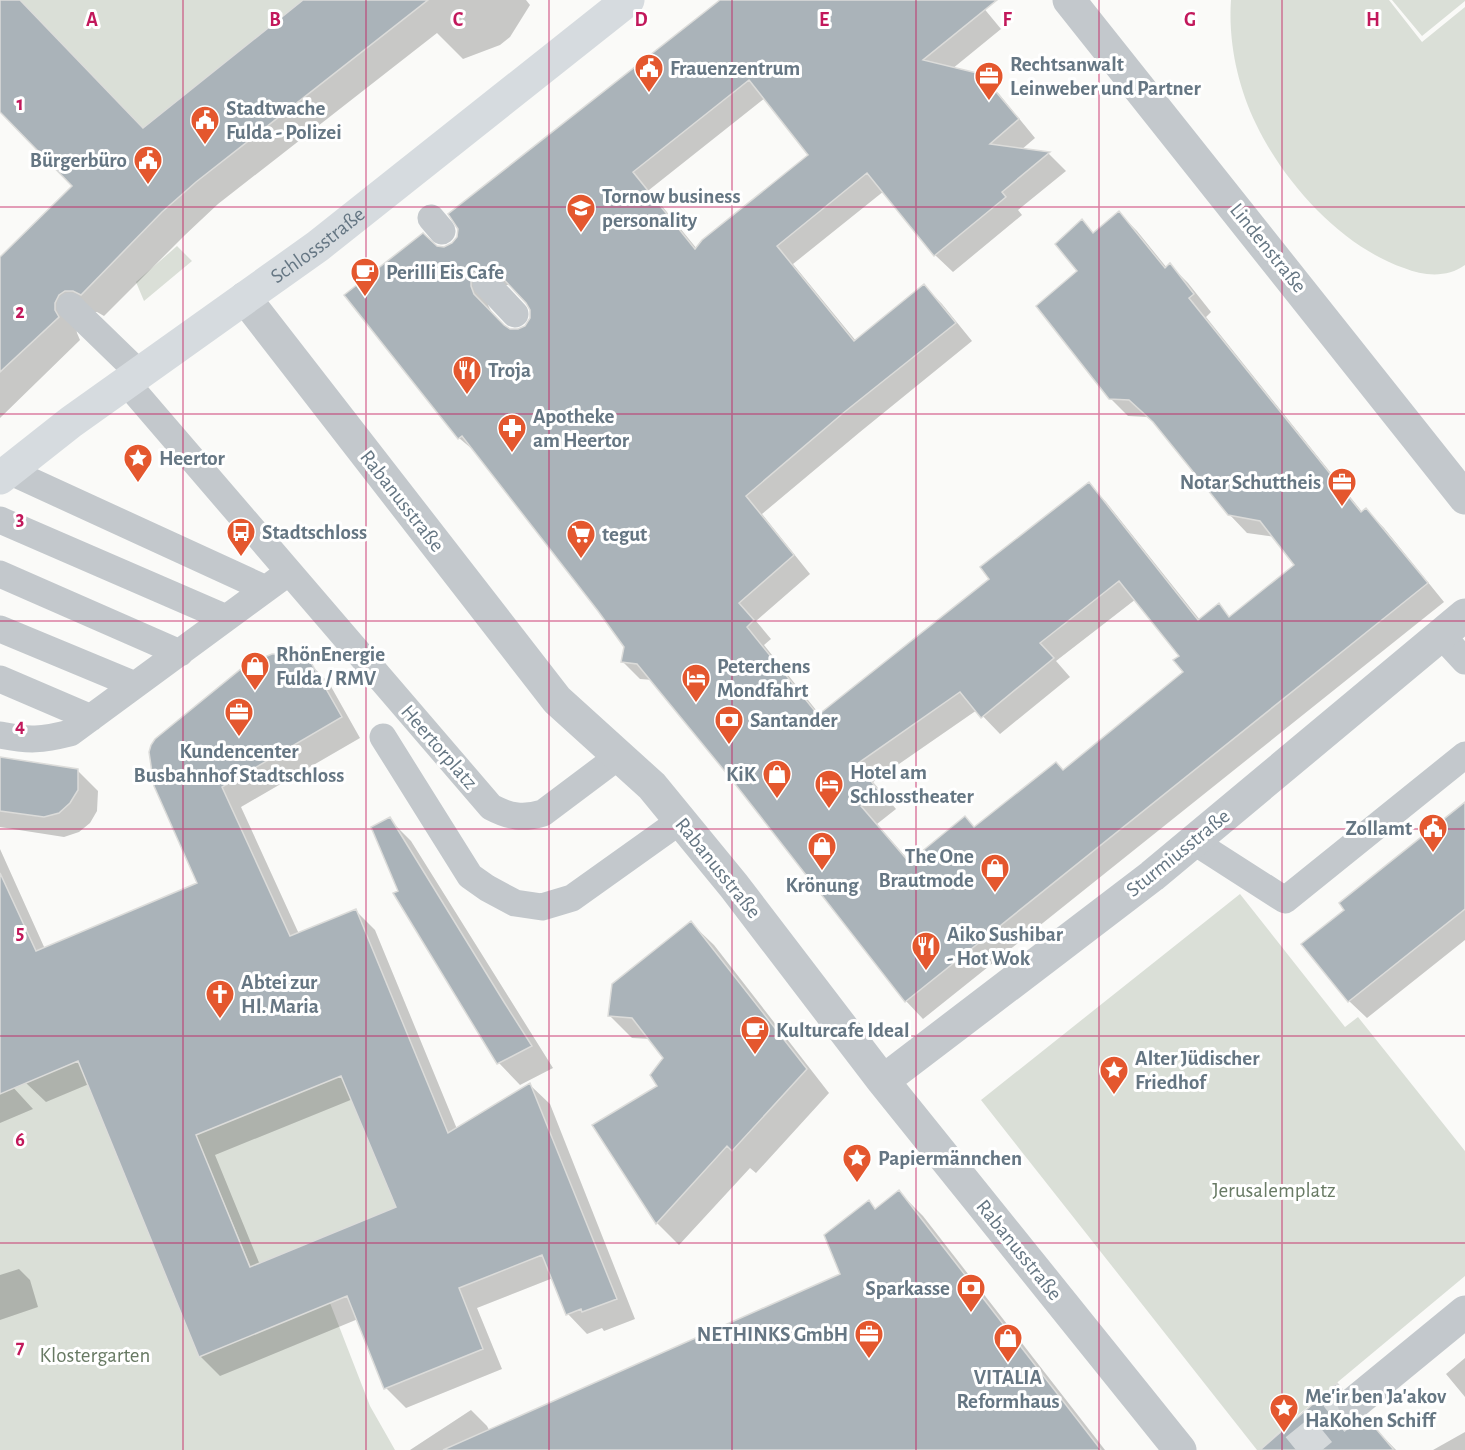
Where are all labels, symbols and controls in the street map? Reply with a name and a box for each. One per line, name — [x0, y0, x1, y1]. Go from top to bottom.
text: A — [86, 10, 98, 30]
text: B — [269, 10, 281, 30]
text: C — [453, 10, 464, 30]
text: D — [634, 10, 648, 30]
text: E — [819, 10, 829, 30]
text: F — [1002, 10, 1012, 30]
text: G — [1184, 10, 1196, 30]
text: H — [1366, 10, 1380, 30]
public building icon: Frauenzentrum — [633, 52, 665, 94]
place label: Rechtsanwalt Leinweber und Partner — [1010, 54, 1202, 99]
place label: Frauenzentrum — [670, 58, 800, 79]
office icon: Rechtsanwalt Leinweber und Partner — [973, 60, 1005, 102]
text: 1 — [16, 94, 24, 114]
place label: Stadtwache Fulda - Polizei — [226, 98, 342, 143]
public building icon: Stadtwache Fulda - Polizei — [189, 104, 221, 146]
public building icon: Bürgerbüro — [132, 144, 164, 186]
place label: Bürgerbüro — [30, 150, 127, 171]
place label: Tornow business personality — [602, 186, 741, 231]
school or university icon: Tornow business personality — [565, 192, 597, 234]
street label: Lindenstraße — [1226, 199, 1310, 297]
street label: Schlossstraße — [267, 203, 368, 287]
cafe icon: Perilli Eis Cafe — [349, 256, 381, 298]
place label: Perilli Eis Cafe — [386, 262, 504, 283]
text: 2 — [15, 302, 25, 322]
restaurant icon: Troja — [451, 354, 483, 396]
place label: Troja — [488, 360, 531, 381]
place label: Apotheke am Heertor — [533, 406, 630, 451]
pharmacy icon: Apotheke am Heertor — [496, 412, 528, 454]
place icon: Heertor — [122, 442, 154, 484]
street label: Rabanusstraße — [356, 446, 448, 556]
place label: Heertor — [159, 448, 226, 469]
office icon: Notar Schuttheis — [1326, 466, 1358, 508]
place label: Notar Schuttheis — [1180, 472, 1321, 493]
text: 3 — [16, 509, 24, 529]
bus stop icon: Stadtschloss — [225, 516, 257, 558]
supermarket icon: tegut — [565, 518, 597, 560]
place label: Stadtschloss — [262, 522, 367, 543]
place label: tegut — [602, 524, 647, 545]
place label: RhönEnergie Fulda / RMV — [276, 644, 385, 689]
shop icon: RhönEnergie Fulda / RMV — [239, 650, 271, 692]
place label: Peterchens Mondfahrt — [717, 656, 810, 701]
hotel icon: Peterchens Mondfahrt — [680, 662, 712, 704]
office icon: Kundencenter Busbahnhof Stadtschloss — [223, 696, 255, 738]
street label: Heertorplatz — [397, 701, 481, 793]
bank icon: Santander — [713, 704, 745, 746]
place label: Santander — [750, 710, 838, 731]
text: 4 — [15, 716, 25, 736]
place label: Kundencenter Busbahnhof Stadtschloss — [134, 741, 344, 786]
shop icon: KiK — [761, 758, 793, 800]
place label: Hotel am Schlosstheater — [850, 762, 975, 807]
place label: KiK — [726, 764, 757, 785]
hotel icon: Hotel am Schlosstheater — [813, 768, 845, 810]
street label: Sturmiusstraße — [1122, 805, 1234, 901]
public building icon: Zollamt — [1417, 812, 1449, 854]
street label: Rabanusstraße — [671, 814, 765, 922]
place label: Zollamt — [1345, 818, 1412, 839]
shop icon: Krönung — [806, 830, 838, 872]
place label: The One Brautmode — [878, 846, 974, 891]
shop icon: The One Brautmode — [979, 852, 1011, 894]
place label: Krönung — [785, 875, 859, 896]
text: 5 — [16, 923, 24, 943]
place label: Aiko Sushibar - Hot Wok — [947, 924, 1064, 969]
restaurant icon: Aiko Sushibar - Hot Wok — [910, 930, 942, 972]
place label: Abtei zur Hl. Maria — [241, 972, 319, 1017]
church icon: Abtei zur Hl. Maria — [204, 978, 236, 1020]
cafe icon: Kulturcafe Ideal — [739, 1014, 771, 1056]
place label: Kulturcafe Ideal — [776, 1020, 910, 1041]
place label: Alter Jüdischer Friedhof — [1135, 1048, 1260, 1093]
place icon: Alter Jüdischer Friedhof — [1098, 1054, 1130, 1096]
text: 6 — [15, 1130, 25, 1150]
place icon: Papiermännchen — [841, 1142, 873, 1184]
place label: Papiermännchen — [878, 1148, 1022, 1169]
park label: Jerusalemplatz — [1212, 1180, 1336, 1201]
street label: Rabanusstraße — [972, 1196, 1066, 1304]
bank icon: Sparkasse — [955, 1272, 987, 1314]
place label: Sparkasse — [865, 1278, 950, 1299]
office icon: NETHINKS GmbH — [853, 1318, 885, 1360]
shop icon: VITALIA Reformhaus — [992, 1322, 1024, 1364]
place label: NETHINKS GmbH — [697, 1324, 848, 1345]
text: 7 — [16, 1337, 25, 1357]
park label: Klostergarten — [40, 1345, 150, 1366]
place label: VITALIA Reformhaus — [956, 1367, 1060, 1412]
place label: Me'ir ben Ja'akov HaKohen Schiff — [1305, 1386, 1447, 1431]
place icon: Me'ir ben Ja'akov HaKohen Schiff — [1268, 1392, 1300, 1434]

